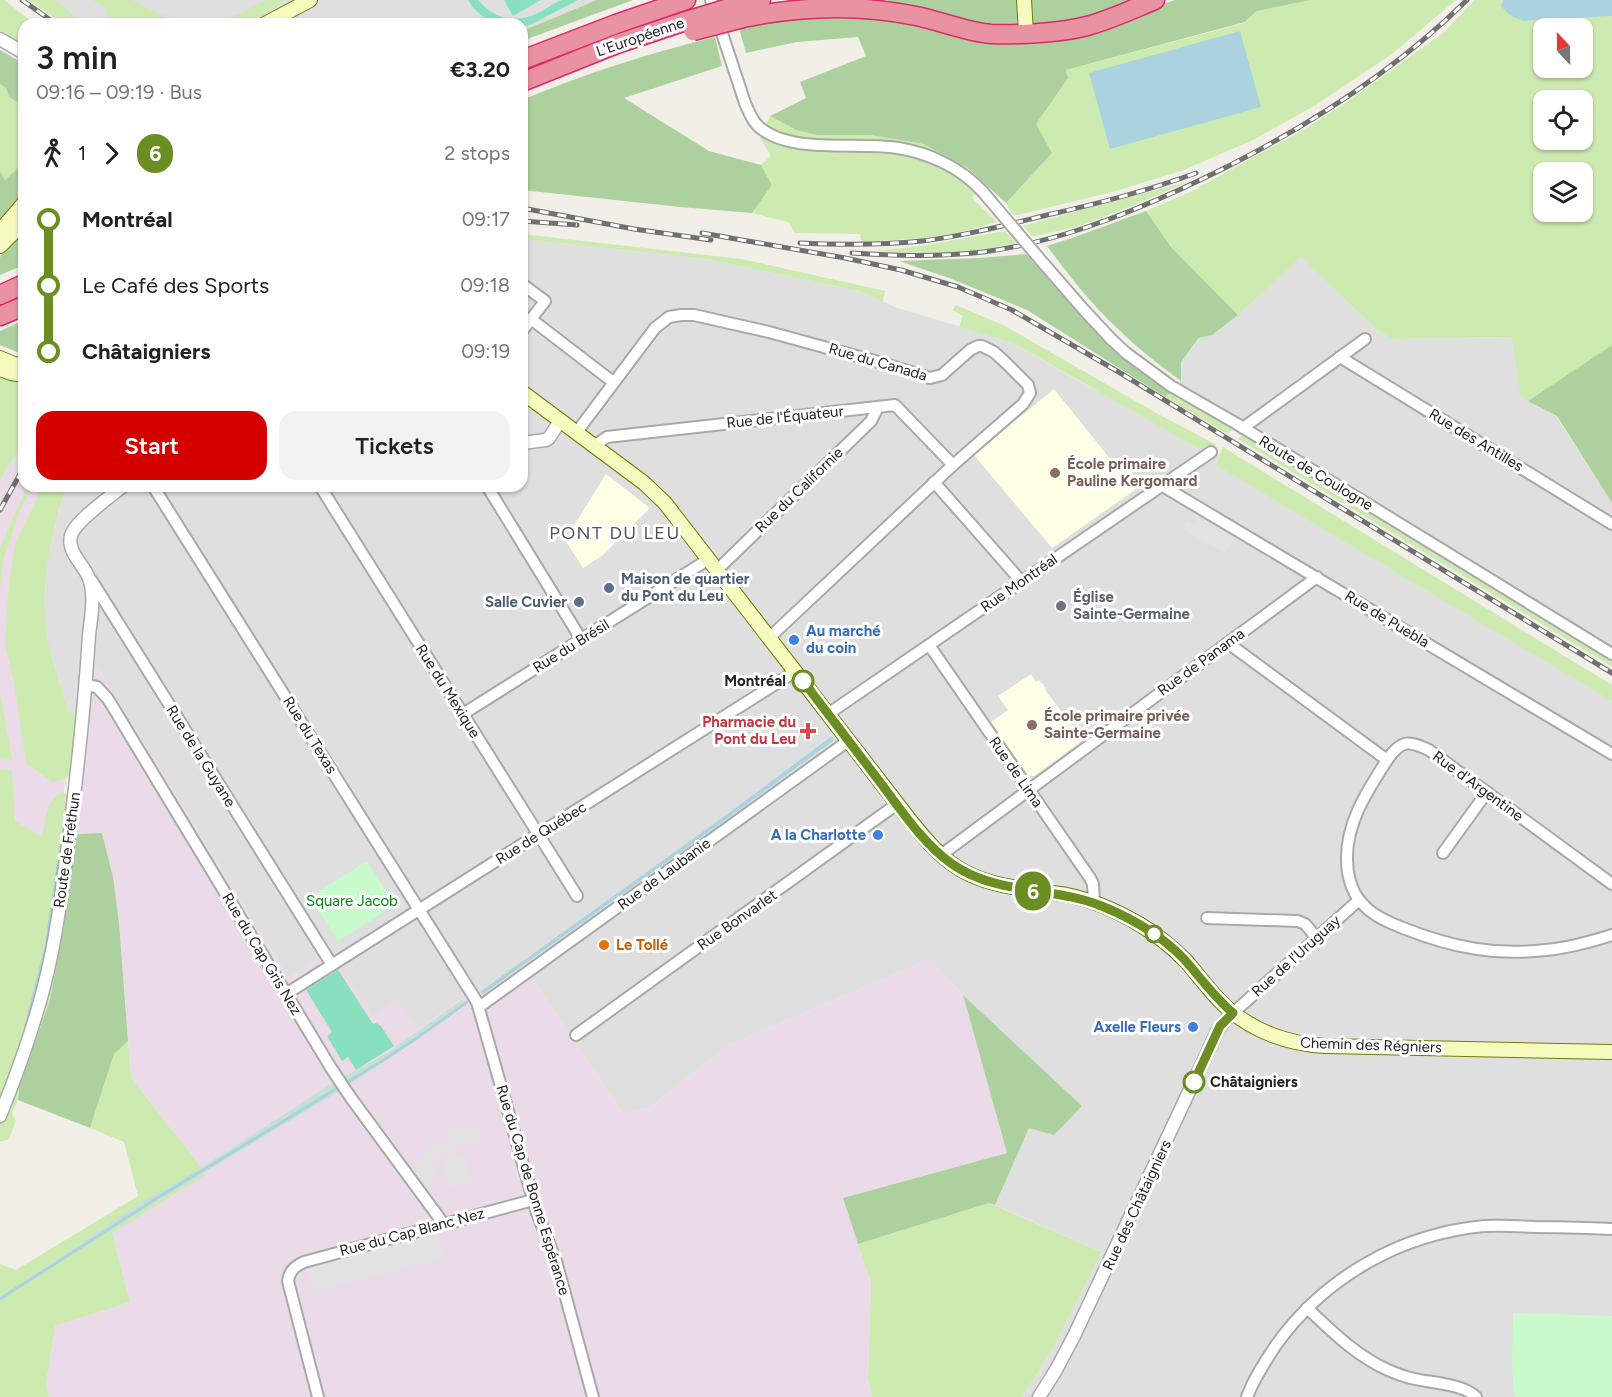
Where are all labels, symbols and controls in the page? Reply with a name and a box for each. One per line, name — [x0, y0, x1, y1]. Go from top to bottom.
street label: L'Européenne — [594, 14, 686, 60]
north arrow — [1533, 18, 1593, 78]
map controls — [1533, 18, 1593, 222]
text: 3 min — [36, 38, 118, 77]
text: €3.20 — [450, 56, 510, 83]
text: 09:16 – 09:19 · Bus — [36, 80, 202, 104]
button: locate — [1533, 90, 1593, 150]
icon: walk — [36, 137, 69, 170]
icon: forward — [95, 137, 128, 170]
text: 1 — [78, 141, 86, 165]
text: 6 — [149, 141, 161, 166]
text: 2 stops — [444, 141, 510, 165]
button: layers — [1533, 162, 1593, 222]
text: Montréal — [82, 206, 173, 233]
text: 09:17 — [462, 207, 510, 231]
text: Le Café des Sports — [82, 272, 269, 299]
text: 09:18 — [460, 273, 510, 297]
text: Châtaigniers — [82, 338, 211, 365]
text: 09:19 — [461, 339, 510, 363]
street label: Rue du Canada — [827, 339, 929, 385]
street label: Rue de l'Équateur — [726, 402, 844, 432]
street label: Rue des Antilles — [1426, 405, 1526, 475]
button: Start — [36, 411, 267, 480]
button: Tickets — [279, 411, 510, 480]
street label: Route de Coulogne — [1256, 432, 1376, 514]
street label: Rue du Californie — [751, 444, 847, 536]
place label: École primaire Pauline Kergomard — [1067, 455, 1197, 490]
marker: École primaire Pauline Kergomard — [1048, 466, 1062, 480]
district label: PONT DU LEU — [549, 522, 681, 544]
street label: Rue Montréal — [977, 550, 1061, 616]
place label: Maison de quartier du Pont du Leu — [621, 570, 750, 605]
marker: Maison de quartier du Pont du Leu — [602, 581, 616, 595]
street label: Rue de Puebla — [1342, 587, 1432, 651]
place label: Église Sainte-Germaine — [1073, 588, 1191, 623]
place label: Salle Cuvier — [485, 593, 567, 611]
marker: Salle Cuvier — [572, 595, 586, 609]
marker: Église Sainte-Germaine — [1054, 599, 1068, 613]
street label: Rue du Brésil — [529, 615, 613, 677]
place label: Au marché du coin — [806, 622, 881, 657]
street label: Rue de Panama — [1154, 624, 1248, 700]
marker: Au marché du coin — [787, 633, 801, 647]
street label: Rue du Mexique — [412, 641, 484, 741]
marker: Montréal — [792, 670, 814, 692]
place label: Montréal — [724, 672, 786, 690]
street label: Rue du Texas — [279, 693, 341, 777]
street label: Rue de la Guyane — [162, 702, 240, 810]
place label: École primaire privée Sainte-Germaine — [1044, 707, 1191, 742]
place label: Pharmacie du Pont du Leu — [702, 713, 796, 748]
marker: École primaire privée Sainte-Germaine — [1025, 718, 1039, 732]
marker: Pharmacie du Pont du Leu — [801, 724, 815, 738]
street label: Rue de Lima — [985, 733, 1047, 811]
street label: Rue d'Argentine — [1429, 747, 1527, 825]
street label: Route de Fréthun — [50, 791, 84, 909]
street label: Rue de Québec — [492, 798, 590, 868]
place label: A la Charlotte — [771, 826, 867, 844]
marker: A la Charlotte — [871, 828, 885, 842]
street label: Rue de Laubanie — [614, 834, 714, 914]
line badge: 6 — [1014, 872, 1052, 910]
text: 6 — [1027, 879, 1039, 904]
street label: Rue Bonvarlet — [694, 886, 781, 954]
street label: Rue du Cap Gris Nez — [218, 890, 306, 1018]
park label: Square Jacob — [306, 892, 398, 910]
street label: Rue de l'Uruguay — [1248, 911, 1344, 1001]
unlabelled marker — [1145, 925, 1163, 943]
place label: Le Tollé — [616, 936, 669, 954]
marker: Le Tollé — [597, 938, 611, 952]
place label: Axelle Fleurs — [1093, 1018, 1181, 1036]
marker: Axelle Fleurs — [1186, 1020, 1200, 1034]
street label: Chemin des Régniers — [1300, 1034, 1442, 1056]
marker: Châtaigniers — [1183, 1071, 1205, 1093]
place label: Châtaigniers — [1210, 1073, 1298, 1091]
street label: Rue du Cap de Bonne Espérance — [492, 1083, 574, 1297]
street label: Rue des Châtaigniers — [1099, 1137, 1175, 1273]
street label: Rue du Cap Blanc Nez — [338, 1204, 486, 1260]

